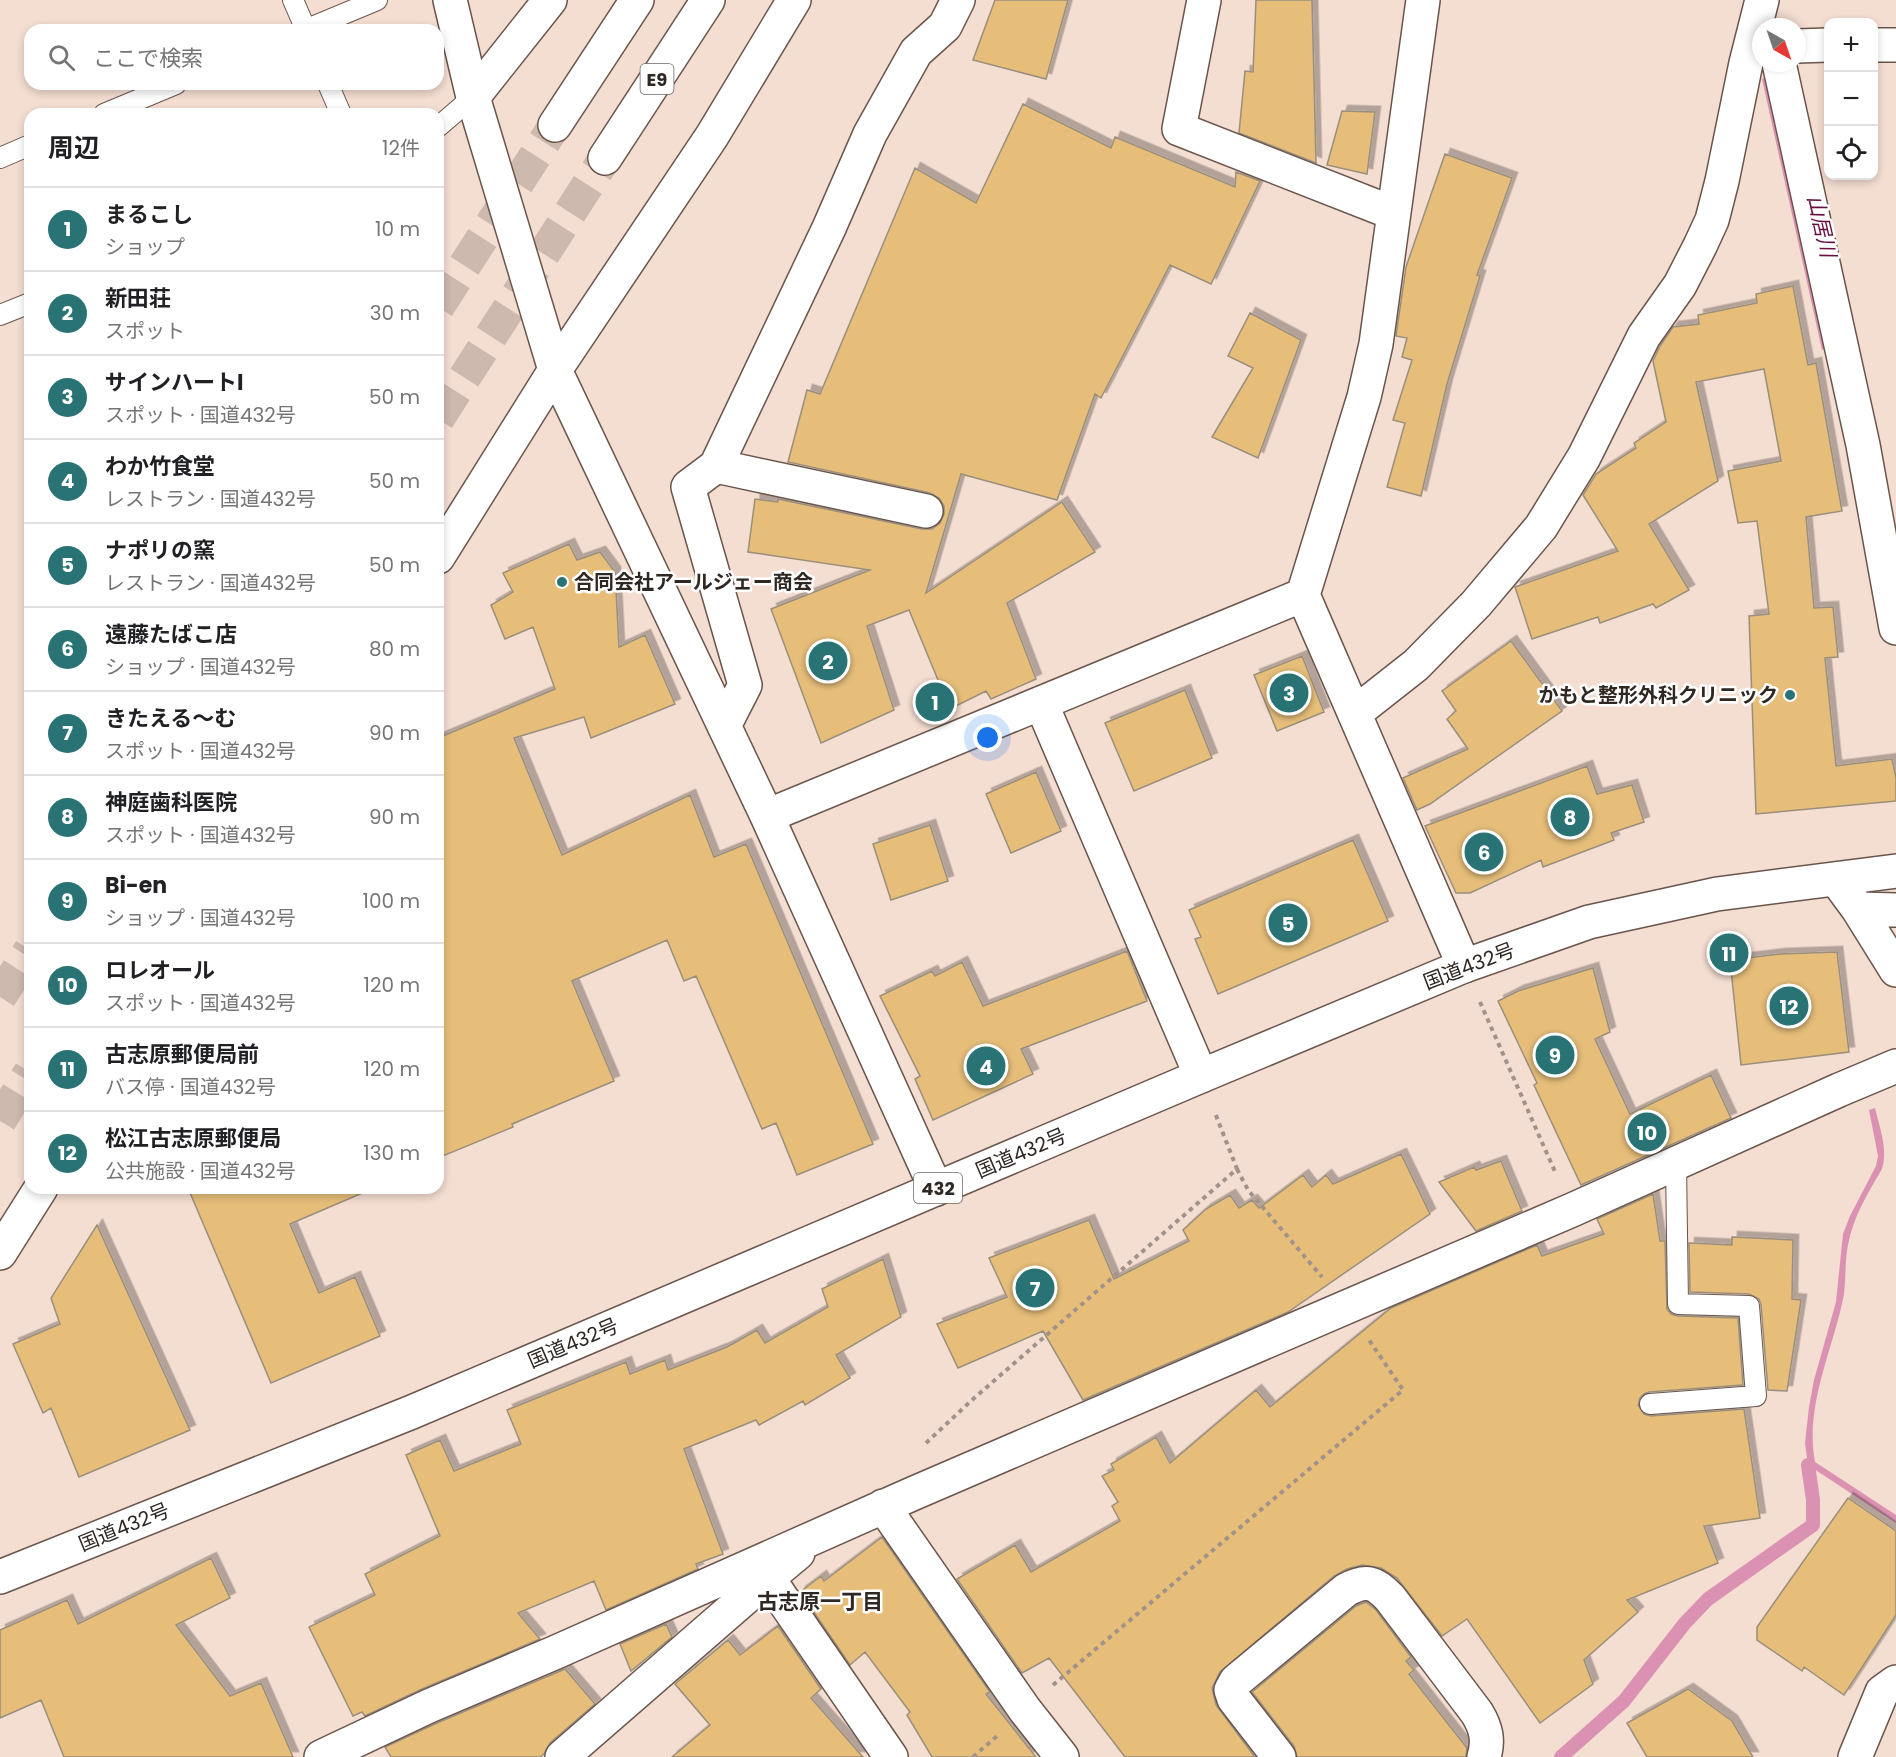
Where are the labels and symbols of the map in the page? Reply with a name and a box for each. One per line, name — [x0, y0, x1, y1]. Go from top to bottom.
north arrow — [1752, 18, 1806, 72]
road number: E9 — [640, 64, 674, 94]
water label: 山居川 — [1801, 192, 1844, 262]
place label: 合同会社アールジェー商会 — [574, 568, 813, 596]
marker: 合同会社アールジェー商会 — [555, 575, 569, 589]
pin: 2 — [808, 638, 848, 684]
pin: 3 — [1270, 670, 1308, 716]
pin: 1 — [916, 680, 954, 724]
place label: かもと整形外科クリニック — [1538, 681, 1778, 709]
marker: かもと整形外科クリニック — [1783, 688, 1797, 702]
your location — [973, 723, 1002, 752]
pin: 8 — [1550, 794, 1590, 840]
pin: 6 — [1464, 830, 1504, 874]
pin: 5 — [1268, 900, 1308, 946]
pin: 11 — [1710, 930, 1748, 976]
street label: 国道432号 — [1419, 936, 1519, 996]
pin: 12 — [1770, 984, 1808, 1028]
pin: 9 — [1536, 1032, 1574, 1078]
pin: 4 — [966, 1044, 1006, 1088]
pin: 10 — [1628, 1110, 1666, 1154]
street label: 国道432号 — [971, 1121, 1071, 1185]
road number: 432 — [914, 1173, 962, 1203]
pin: 7 — [1016, 1266, 1054, 1310]
street label: 国道432号 — [523, 1311, 623, 1375]
street label: 国道432号 — [74, 1496, 174, 1558]
district label: 古志原一丁目 — [757, 1587, 883, 1616]

